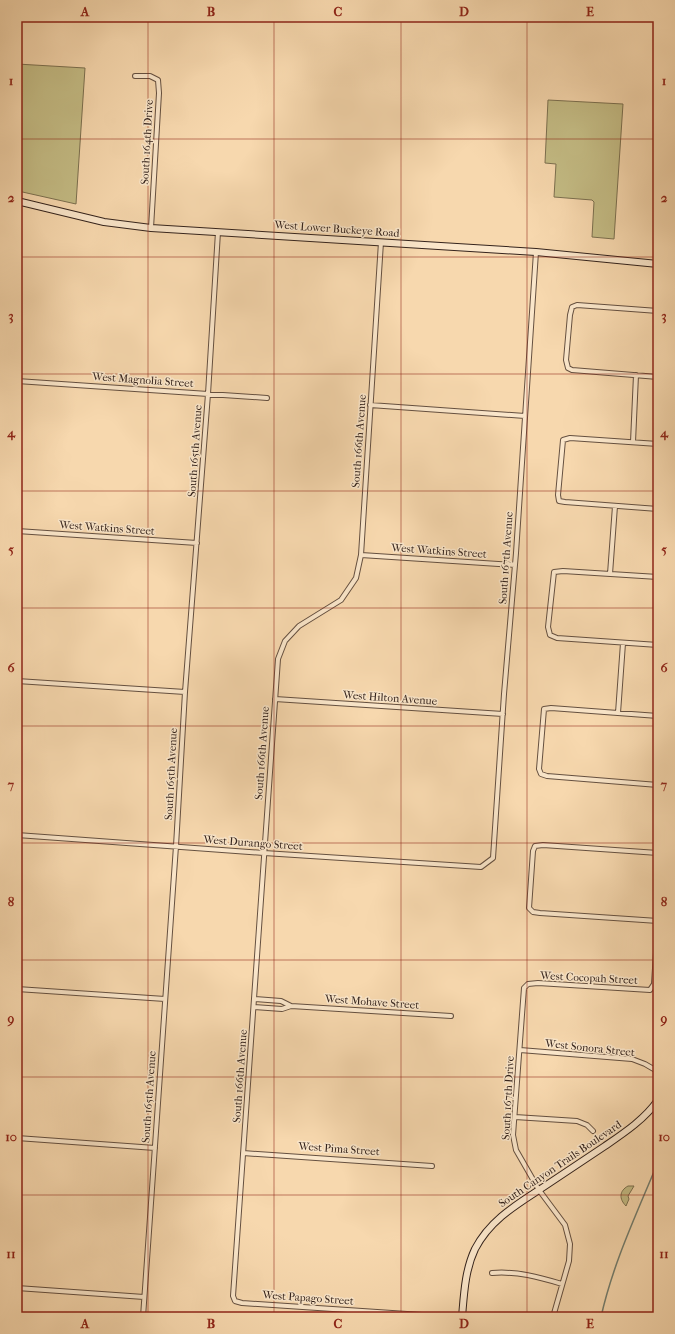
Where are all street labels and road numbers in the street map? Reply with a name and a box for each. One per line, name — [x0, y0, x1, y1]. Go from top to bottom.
street label: South 164th Drive — [138, 98, 156, 185]
street label: West Lower Buckeye Road — [273, 218, 401, 240]
street label: West Magnolia Street — [91, 370, 194, 390]
street label: South 166th Avenue — [349, 393, 369, 488]
street label: South 165th Avenue — [185, 404, 205, 498]
street label: South 167th Avenue — [496, 511, 516, 605]
street label: West Watkins Street — [58, 518, 155, 538]
street label: West Watkins Street — [390, 541, 487, 561]
street label: West Hilton Avenue — [341, 688, 438, 708]
street label: South 166th Avenue — [252, 705, 272, 800]
street label: South 165th Avenue — [162, 727, 180, 820]
street label: West Durango Street — [202, 833, 303, 853]
street label: West Cocopah Street — [539, 969, 638, 987]
street label: West Mohave Street — [323, 992, 420, 1012]
street label: South 166th Avenue — [230, 1028, 250, 1123]
street label: West Sonora Street — [544, 1037, 636, 1059]
street label: South 165th Avenue — [139, 1050, 159, 1144]
street label: South 167th Drive — [499, 1055, 517, 1140]
street label: South Canyon Trails Boulevard — [496, 1117, 625, 1210]
street label: West Pima Street — [297, 1140, 380, 1158]
street label: West Papago Street — [261, 1288, 354, 1308]

